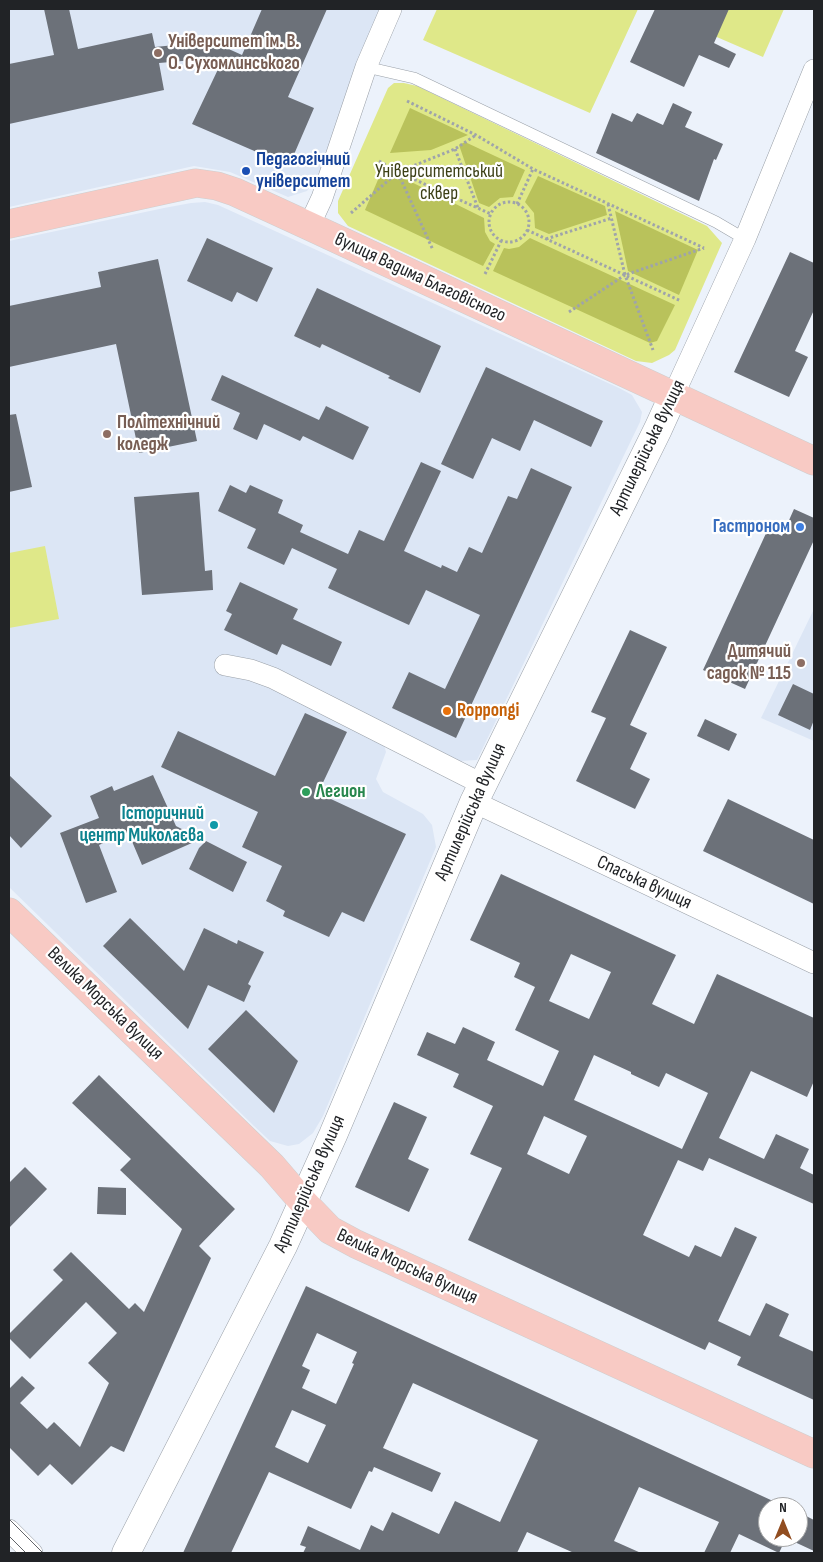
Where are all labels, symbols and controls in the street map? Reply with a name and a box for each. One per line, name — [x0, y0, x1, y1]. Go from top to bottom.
place label: Університет ім. В. О. Сухомлинського — [168, 31, 300, 75]
marker: Університет ім. В. О. Сухомлинського — [152, 47, 164, 59]
place label: Педагогічний університет — [256, 149, 350, 193]
park label: Університетський сквер — [375, 161, 503, 205]
marker: Педагогічний університет — [240, 165, 252, 177]
street label: вулиця Вадима Благовісного — [331, 228, 509, 328]
street label: Артилерійська вулиця — [605, 377, 691, 519]
place label: Політехнічний коледж — [117, 412, 220, 456]
marker: Політехнічний коледж — [101, 428, 113, 440]
place label: Гастроном — [713, 516, 790, 538]
marker: Гастроном — [794, 521, 806, 533]
place label: Дитячий садок № 115 — [707, 641, 791, 685]
marker: Дитячий садок № 115 — [795, 657, 807, 669]
place label: Roppongi — [457, 700, 519, 722]
marker: Roppongi — [441, 705, 453, 717]
street label: Артилерійська вулиця — [431, 740, 511, 884]
place label: Легион — [316, 781, 366, 803]
marker: Легион — [300, 786, 312, 798]
place label: Історичний центр Миколаєва — [79, 803, 204, 847]
marker: Історичний центр Миколаєва — [208, 819, 220, 831]
street label: Спаська вулиця — [593, 851, 695, 915]
street label: Велика Морська вулиця — [42, 943, 168, 1065]
street label: Артилерійська вулиця — [270, 1112, 350, 1256]
street label: Велика Морська вулиця — [333, 1224, 481, 1310]
north arrow — [758, 1497, 808, 1547]
text: N — [779, 1499, 787, 1516]

